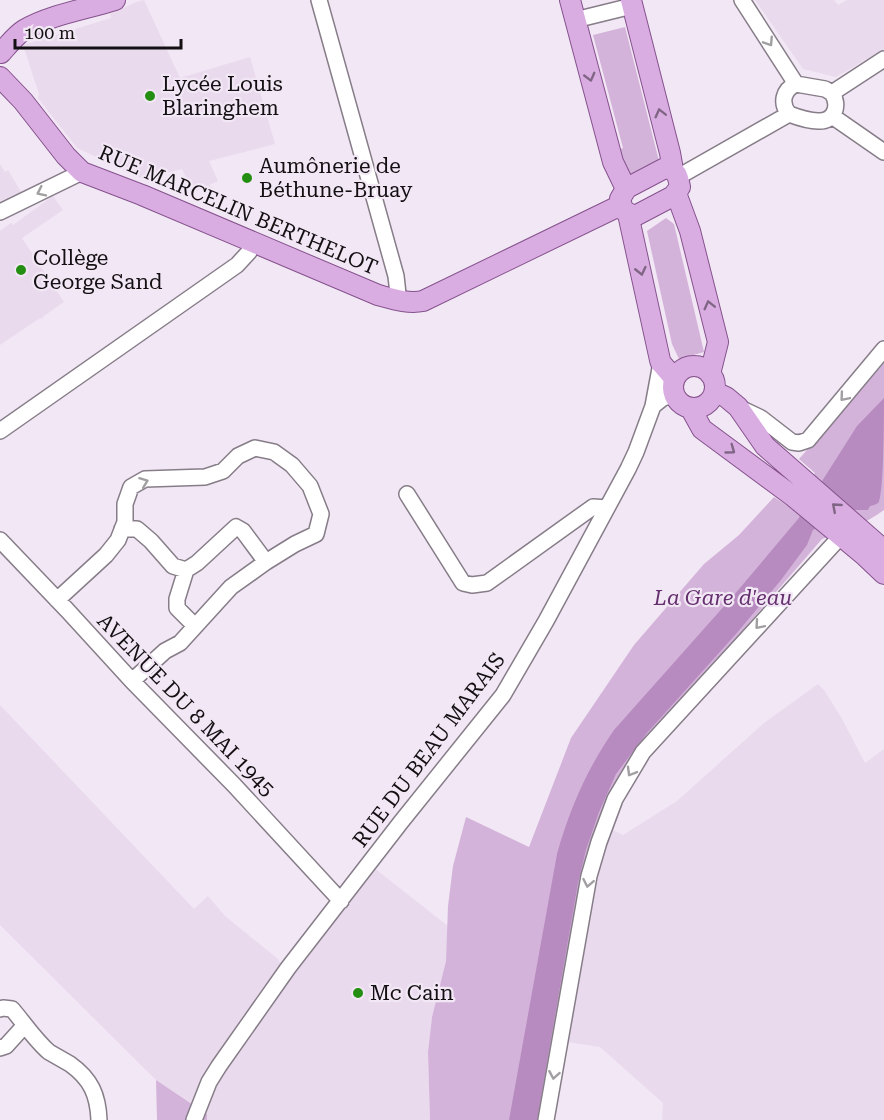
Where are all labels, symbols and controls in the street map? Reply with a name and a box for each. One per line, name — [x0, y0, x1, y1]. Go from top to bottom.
scale bar — [15, 12, 182, 50]
text: 100 m — [24, 22, 75, 43]
one-way arrow — [762, 35, 773, 46]
one-way arrow — [583, 71, 595, 82]
place label: Lycée Louis Blaringhem — [162, 72, 283, 120]
marker: Lycée Louis Blaringhem — [143, 89, 157, 103]
one-way arrow — [655, 108, 667, 119]
street label: RUE MARCELIN BERTHELOT — [95, 140, 381, 280]
place label: Aumônerie de Béthune-Bruay — [259, 154, 413, 202]
marker: Aumônerie de Béthune-Bruay — [240, 171, 254, 185]
one-way arrow — [37, 185, 47, 196]
place label: Collège George Sand — [33, 246, 163, 294]
marker: Collège George Sand — [14, 263, 28, 277]
one-way arrow — [634, 265, 647, 275]
one-way arrow — [703, 300, 716, 310]
one-way arrow — [841, 390, 852, 401]
one-way arrow — [724, 442, 735, 453]
one-way arrow — [139, 476, 149, 489]
one-way arrow — [832, 504, 843, 515]
park label: La Gare d'eau — [653, 586, 792, 610]
street label: AVENUE DU 8 MAI 1945 — [92, 609, 280, 801]
one-way arrow — [755, 618, 766, 629]
street label: RUE DU BEAU MARAIS — [348, 648, 510, 852]
one-way arrow — [627, 766, 639, 776]
one-way arrow — [582, 877, 595, 887]
place label: Mc Cain — [370, 981, 454, 1005]
marker: Mc Cain — [351, 986, 365, 1000]
one-way arrow — [548, 1069, 561, 1079]

